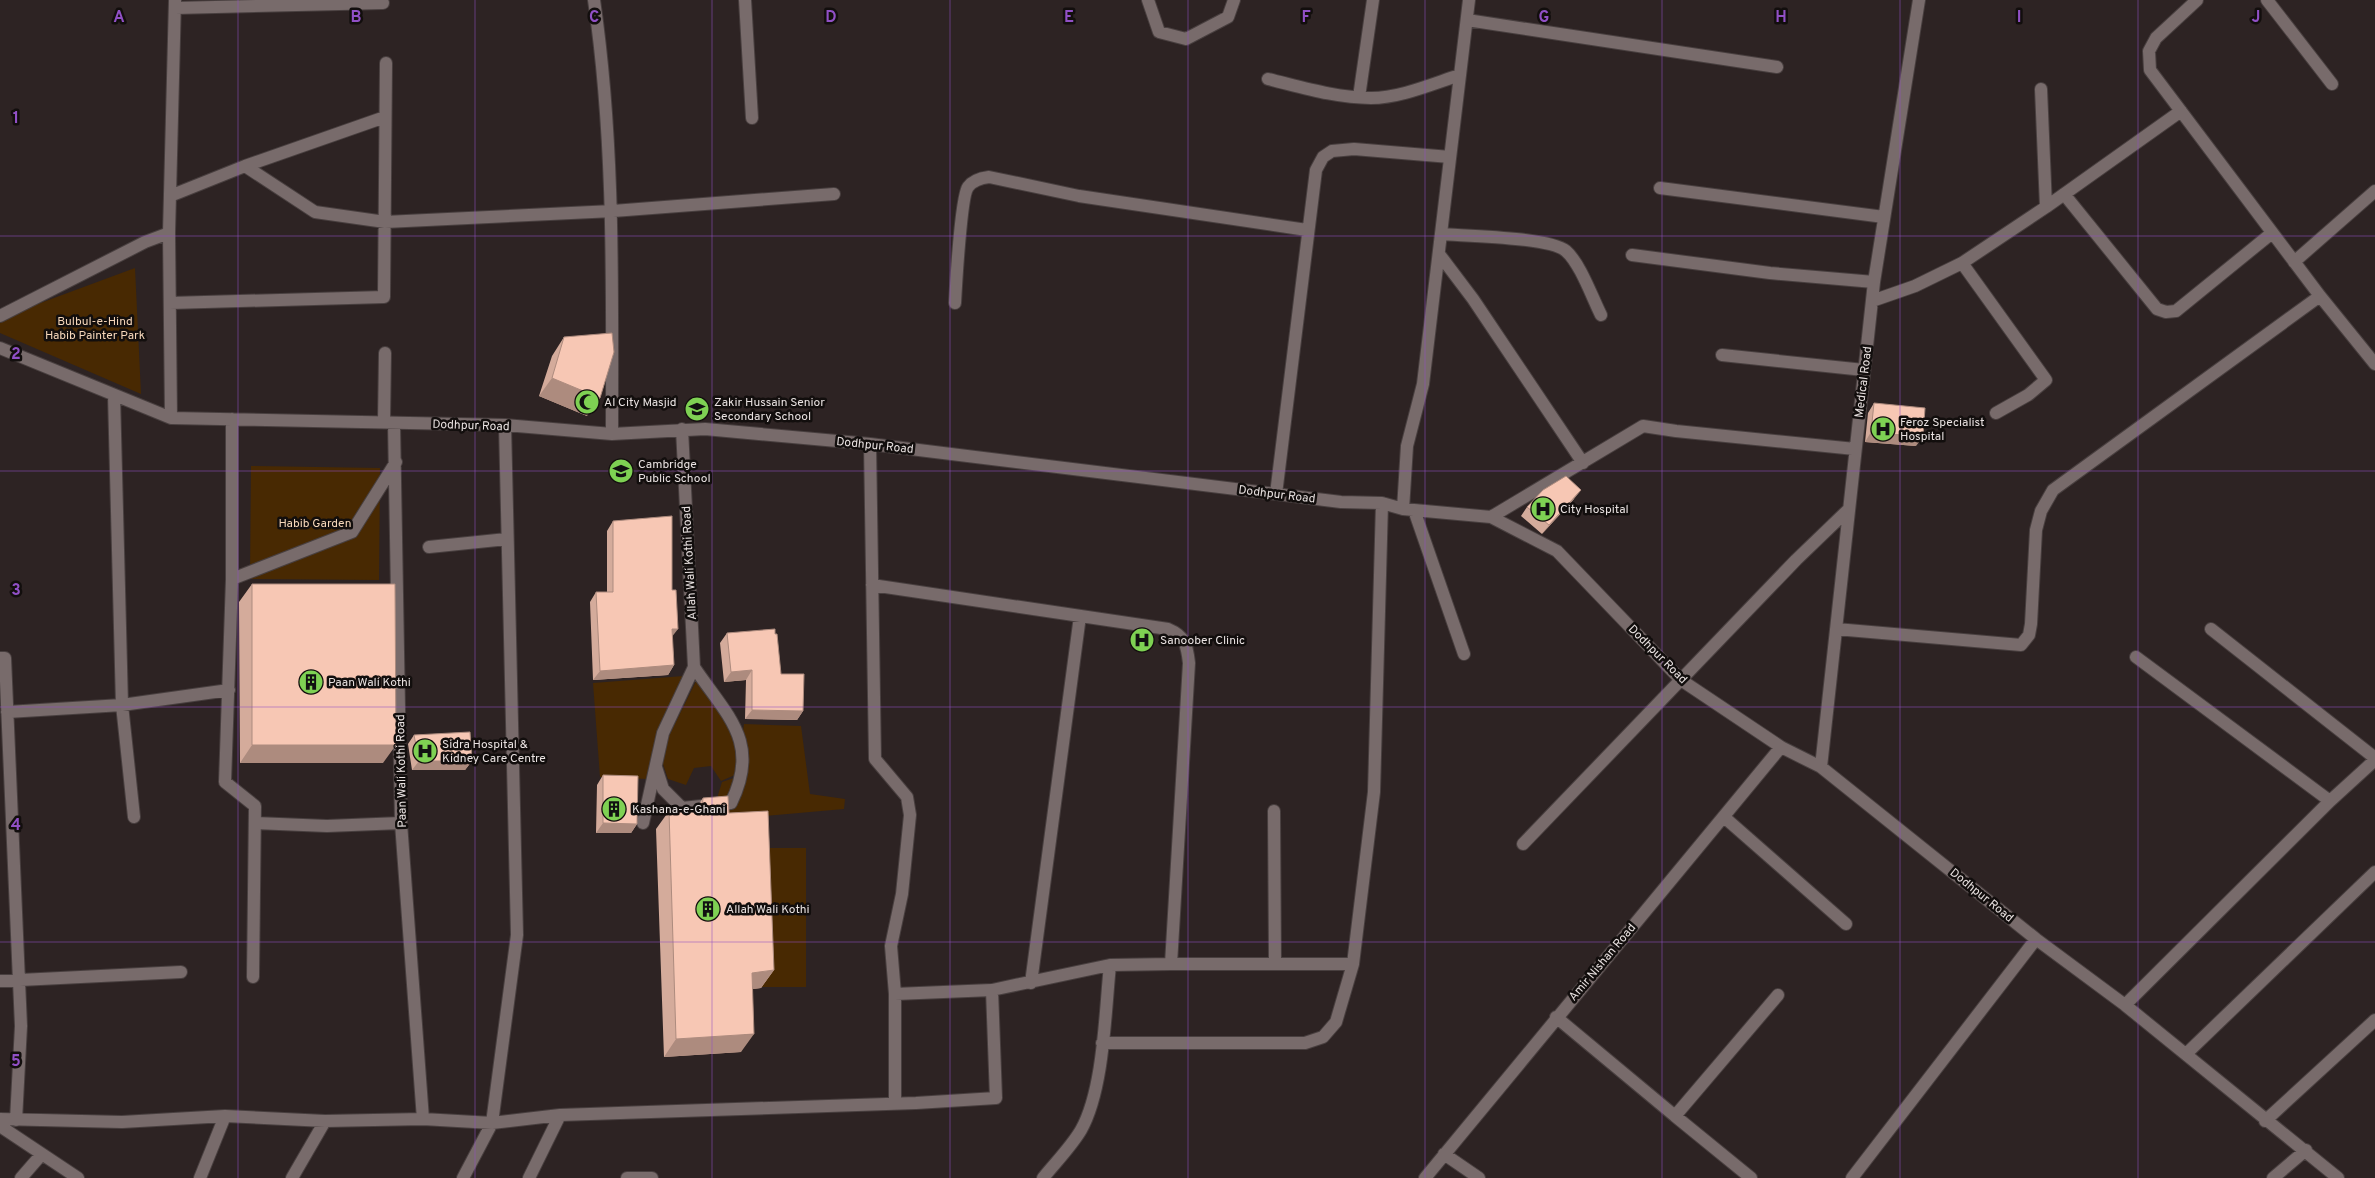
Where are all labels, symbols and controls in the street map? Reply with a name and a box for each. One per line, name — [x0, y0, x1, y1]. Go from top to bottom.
text: A — [113, 8, 125, 28]
text: B — [350, 8, 362, 28]
text: C — [589, 8, 599, 28]
text: D — [825, 8, 837, 28]
text: E — [1064, 8, 1074, 28]
text: F — [1301, 8, 1311, 28]
text: G — [1539, 8, 1549, 28]
text: H — [1775, 8, 1787, 28]
text: I — [2017, 8, 2021, 28]
text: J — [2252, 8, 2260, 28]
text: 1 — [13, 109, 19, 129]
park label: Bulbul-e-Hind Habib Painter Park — [45, 314, 145, 344]
text: 2 — [11, 345, 21, 365]
street label: Medical Road — [1852, 345, 1876, 419]
mosque icon: Al City Masjid — [574, 389, 600, 415]
place label: Al City Masjid — [604, 395, 676, 411]
place label: Zakir Hussain Senior Secondary School — [714, 395, 825, 425]
school or university icon: Zakir Hussain Senior Secondary School — [684, 396, 710, 422]
place label: Feroz Specialist Hospital — [1900, 415, 1985, 445]
hospital icon: Feroz Specialist Hospital — [1870, 416, 1896, 442]
street label: Dodhpur Road — [432, 417, 510, 435]
street label: Dodhpur Road — [836, 434, 914, 458]
place label: Cambridge Public School — [638, 457, 711, 487]
school or university icon: Cambridge Public School — [608, 458, 634, 484]
street label: Dodhpur Road — [1237, 482, 1316, 508]
hospital icon: City Hospital — [1530, 496, 1556, 522]
place label: City Hospital — [1560, 502, 1629, 518]
street label: Allah Wali Kothi Road — [679, 506, 701, 620]
park label: Habib Garden — [279, 516, 351, 532]
text: 3 — [11, 581, 21, 601]
street label: Dodhpur Road — [1624, 622, 1690, 688]
hospital icon: Sanoober Clinic — [1129, 627, 1155, 653]
place label: Sanoober Clinic — [1160, 633, 1245, 649]
building icon: Paan Wali Kothi — [298, 669, 324, 695]
place label: Paan Wali Kothi — [328, 675, 411, 691]
street label: Paan Wali Kothi Road — [393, 714, 411, 828]
place label: Sidra Hospital & Kidney Care Centre — [442, 737, 546, 767]
hospital icon: Sidra Hospital & Kidney Care Centre — [412, 738, 438, 764]
building icon: Kashana-e-Ghani — [601, 796, 627, 822]
place label: Kashana-e-Ghani — [632, 802, 726, 818]
text: 4 — [11, 816, 21, 836]
street label: Dodhpur Road — [1946, 865, 2017, 926]
building icon: Allah Wali Kothi — [695, 896, 721, 922]
place label: Allah Wali Kothi — [726, 902, 810, 918]
street label: Amir Nishan Road — [1566, 920, 1640, 1005]
text: 5 — [11, 1052, 21, 1072]

